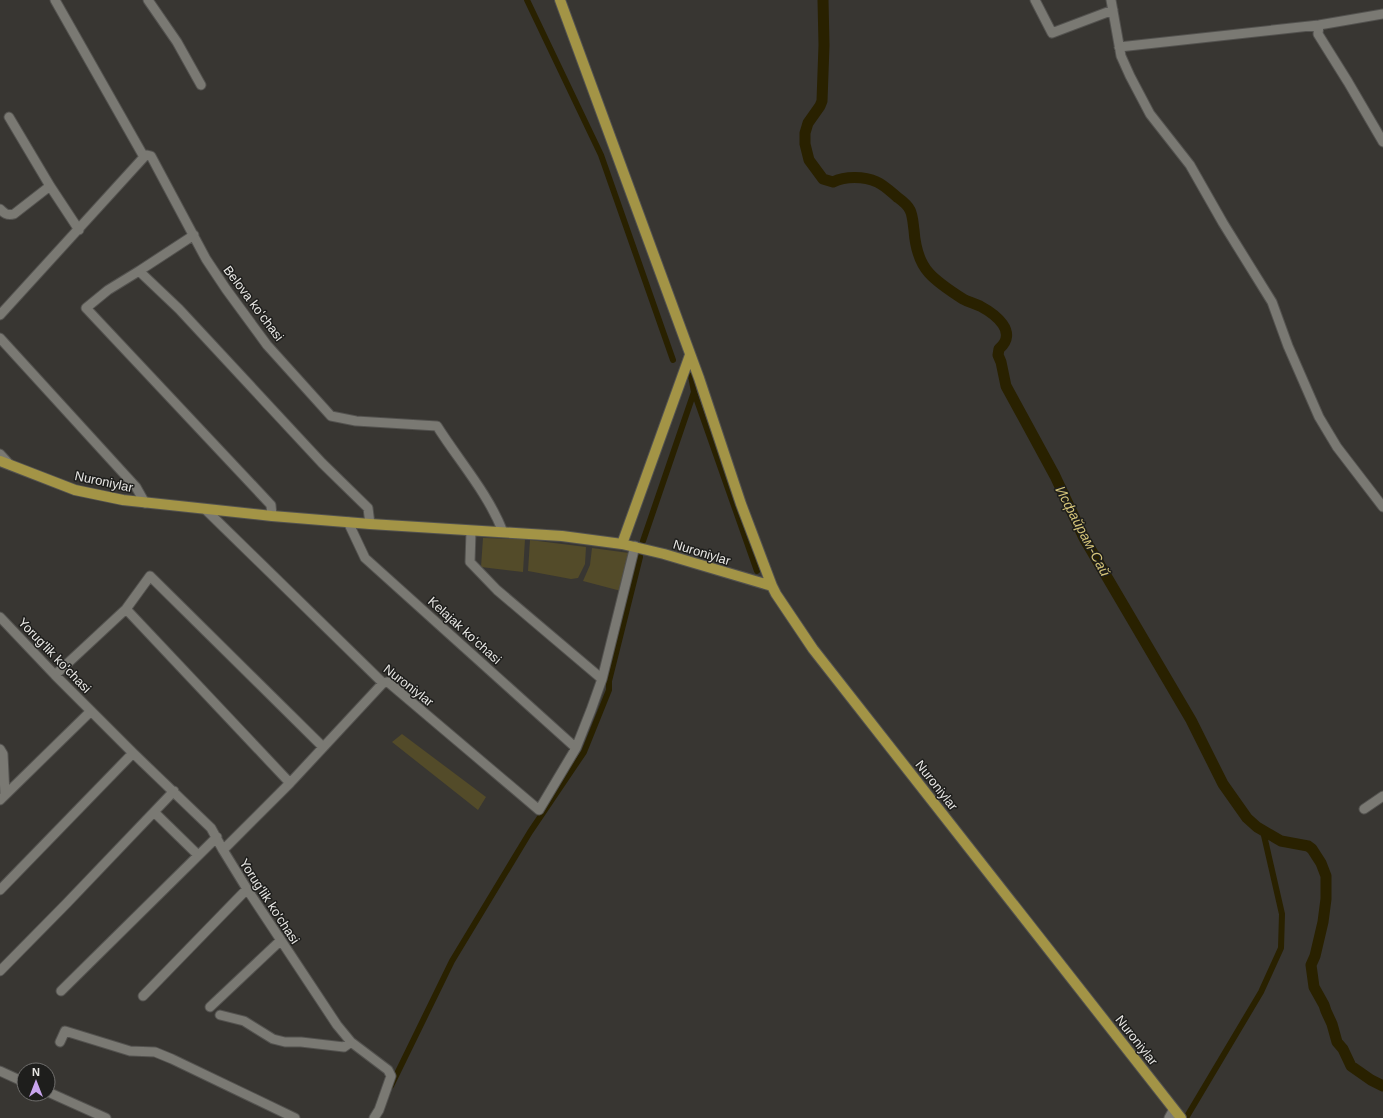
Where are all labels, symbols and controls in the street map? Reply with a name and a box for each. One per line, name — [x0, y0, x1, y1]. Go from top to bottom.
street label: Belova koʻchasi — [220, 263, 287, 344]
street label: Nuroniylar — [73, 468, 135, 495]
water label: Исфайрам-Сай — [1052, 483, 1114, 579]
street label: Nuroniylar — [671, 537, 733, 569]
street label: Kelajak koʻchasi — [425, 594, 504, 667]
street label: Yorug'lik ko'chasi — [15, 615, 94, 696]
street label: Nuroniylar — [381, 661, 437, 710]
street label: Nuroniylar — [912, 757, 961, 814]
street label: Yorug'lik ko'chasi — [236, 856, 303, 947]
street label: Nuroniylar — [1112, 1012, 1161, 1069]
north arrow — [16, 1062, 56, 1102]
text: N — [32, 1066, 40, 1078]

